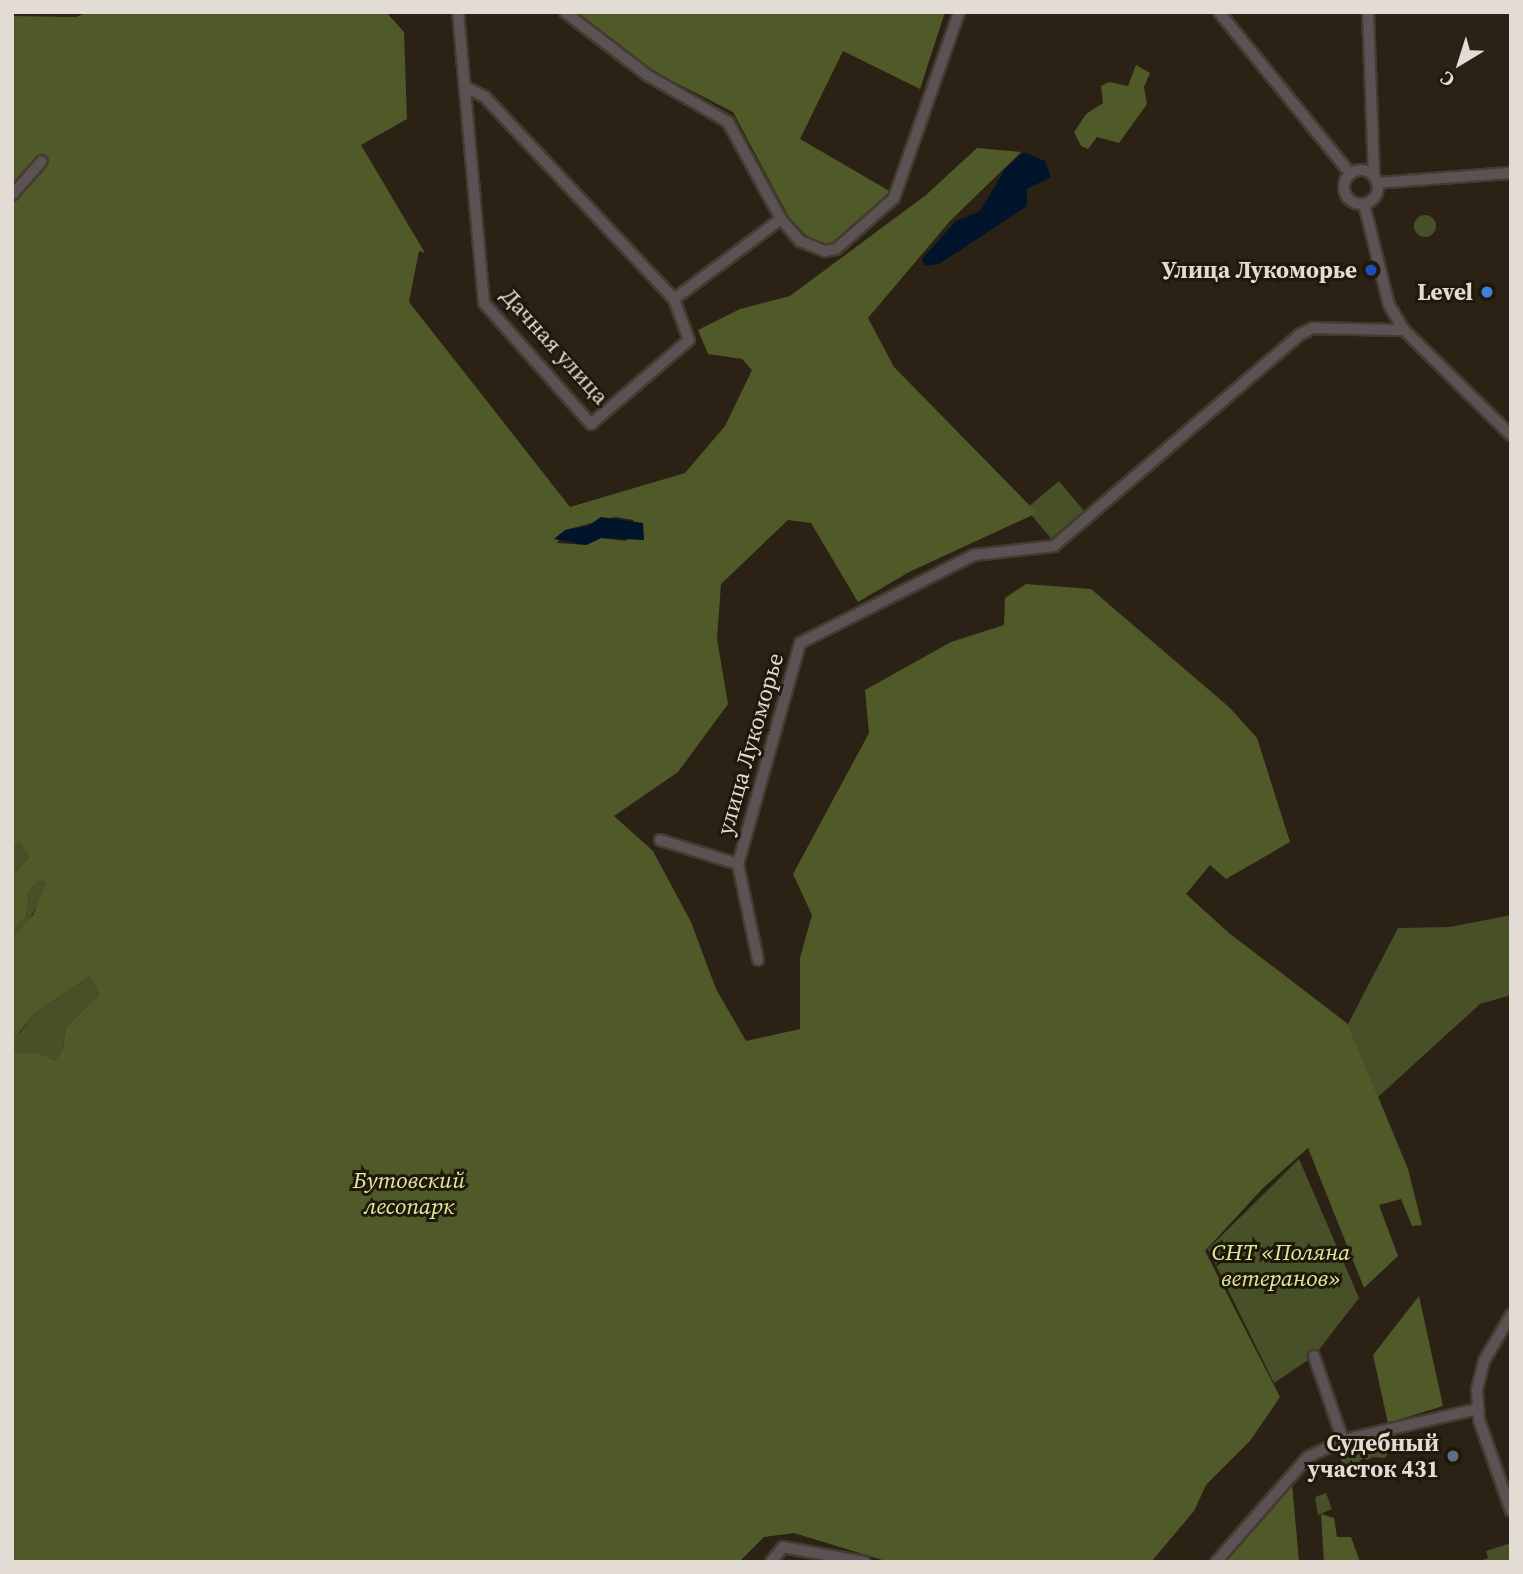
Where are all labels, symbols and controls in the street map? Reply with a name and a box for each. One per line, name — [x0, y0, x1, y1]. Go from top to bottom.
north arrow — [1425, 28, 1495, 98]
text: С — [1434, 66, 1460, 93]
place label: Улица Лукоморье — [1161, 256, 1357, 284]
marker: Улица Лукоморье — [1363, 262, 1379, 278]
place label: Level — [1417, 278, 1473, 306]
street label: Дачная улица — [495, 282, 615, 410]
marker: Level — [1479, 284, 1495, 300]
street label: улица Лукоморье — [711, 650, 789, 838]
park label: Бутовский лесопарк — [353, 1166, 465, 1220]
park label: СНТ «Поляна ветеранов» — [1212, 1238, 1350, 1292]
place label: Судебный участок 431 — [1308, 1429, 1439, 1483]
marker: Судебный участок 431 — [1445, 1448, 1461, 1464]

